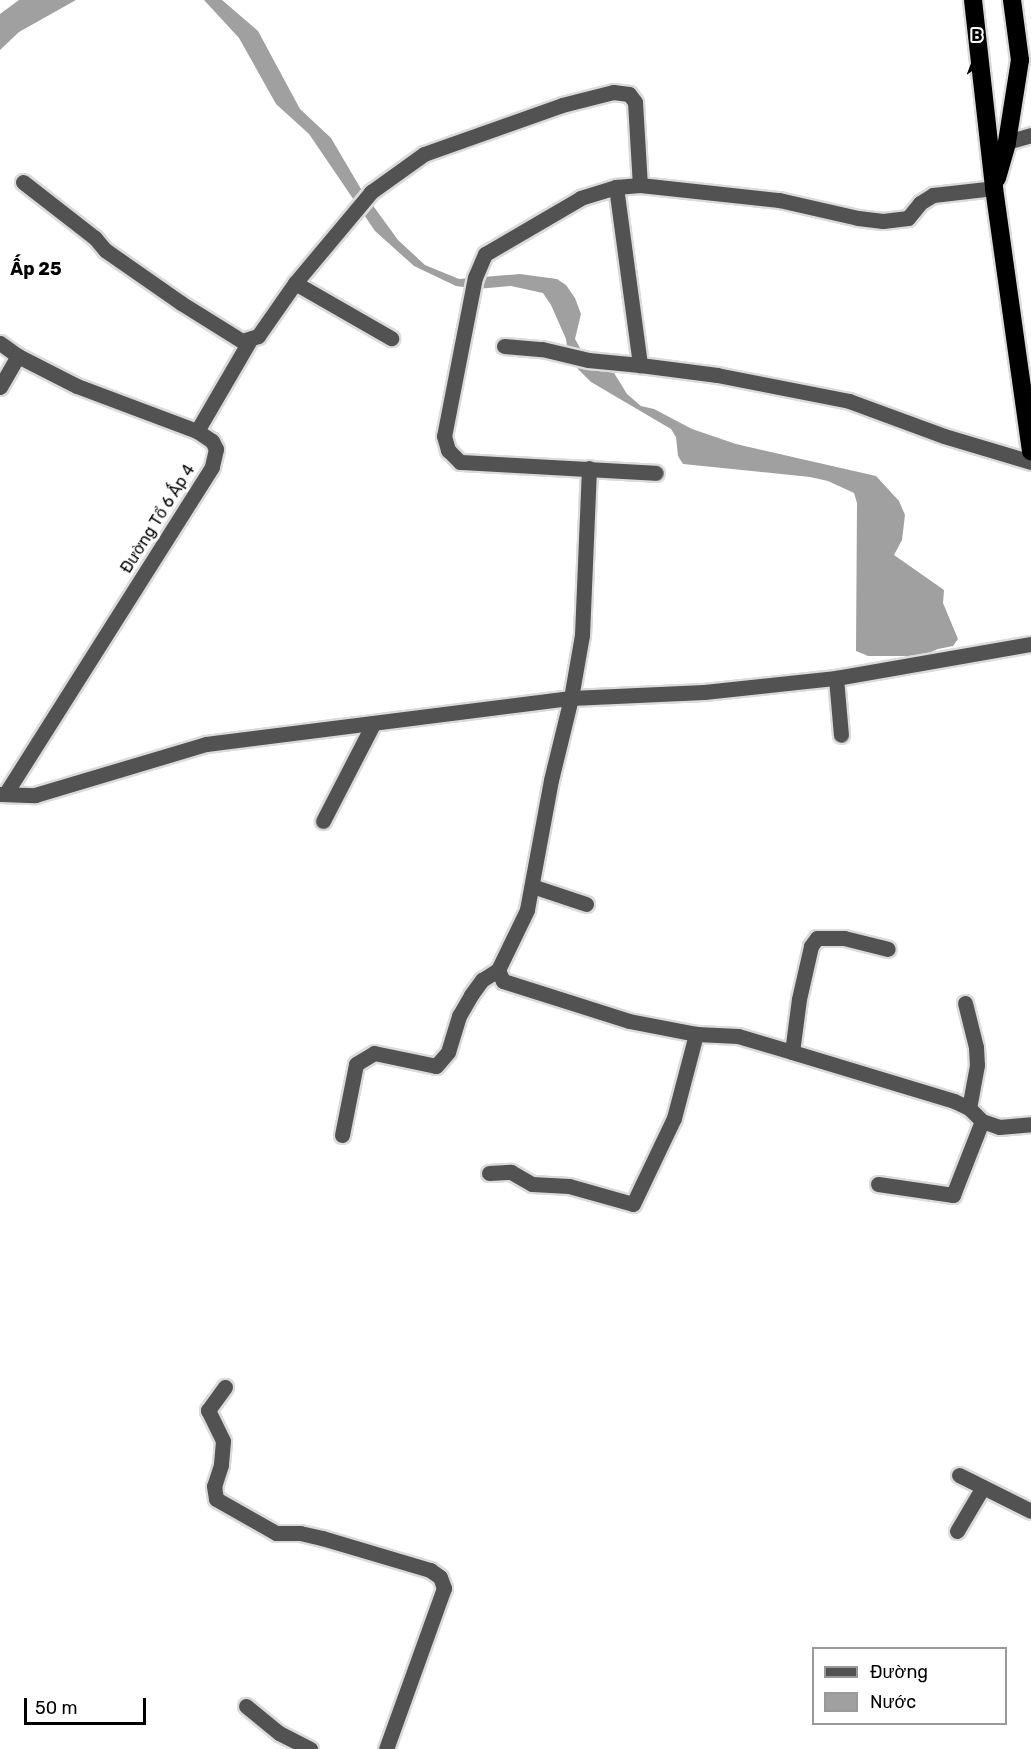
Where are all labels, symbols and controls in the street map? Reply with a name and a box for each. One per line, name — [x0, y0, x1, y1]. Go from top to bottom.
north arrow — [947, 24, 1007, 84]
text: B — [971, 26, 983, 45]
district label: Ấp 25 — [10, 258, 62, 280]
street label: Đường Tổ 6 Ấp 4 — [117, 461, 199, 577]
legend — [812, 1647, 1007, 1725]
text: Đường — [870, 1661, 928, 1683]
scale bar — [27, 1686, 148, 1724]
text: Nước — [870, 1691, 916, 1713]
text: 50 m — [35, 1697, 78, 1719]

